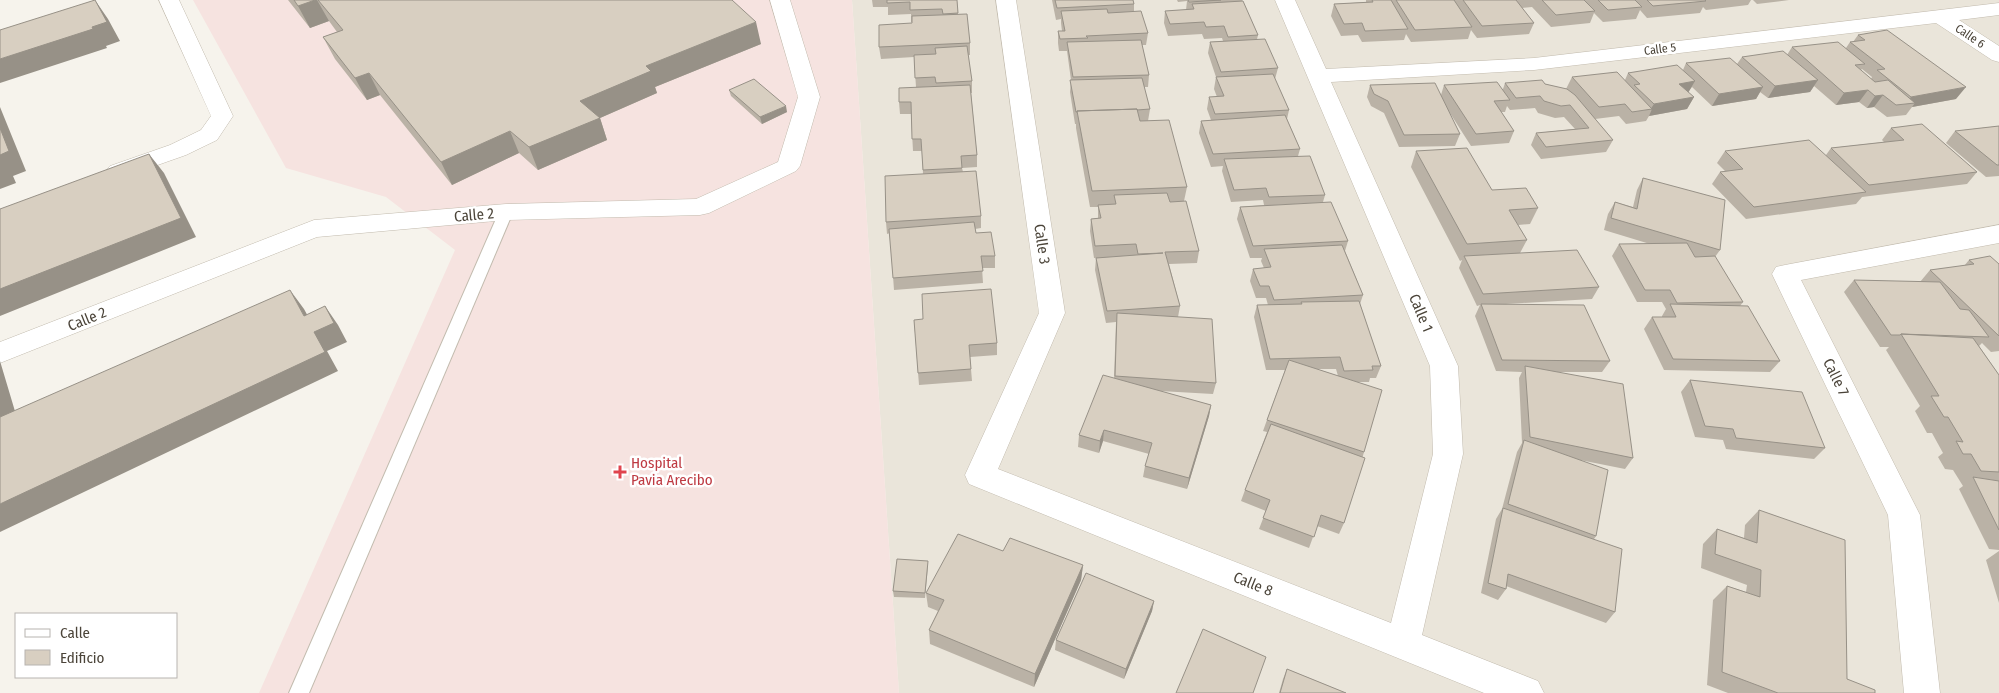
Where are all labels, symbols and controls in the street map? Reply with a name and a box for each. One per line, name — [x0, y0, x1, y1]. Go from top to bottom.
street label: Calle 6 — [1953, 21, 1988, 51]
street label: Calle 5 — [1643, 40, 1677, 58]
street label: Calle 2 — [453, 204, 495, 226]
street label: Calle 3 — [1030, 223, 1054, 265]
street label: Calle 1 — [1405, 291, 1437, 335]
street label: Calle 2 — [65, 303, 109, 335]
street label: Calle 7 — [1819, 355, 1853, 399]
place label: Hospital Pavia Arecibo — [631, 454, 713, 489]
marker: Hospital Pavia Arecibo — [613, 465, 627, 479]
street label: Calle 8 — [1231, 568, 1275, 600]
legend — [15, 613, 178, 678]
text: Calle — [60, 624, 90, 642]
text: Edificio — [60, 649, 105, 667]

